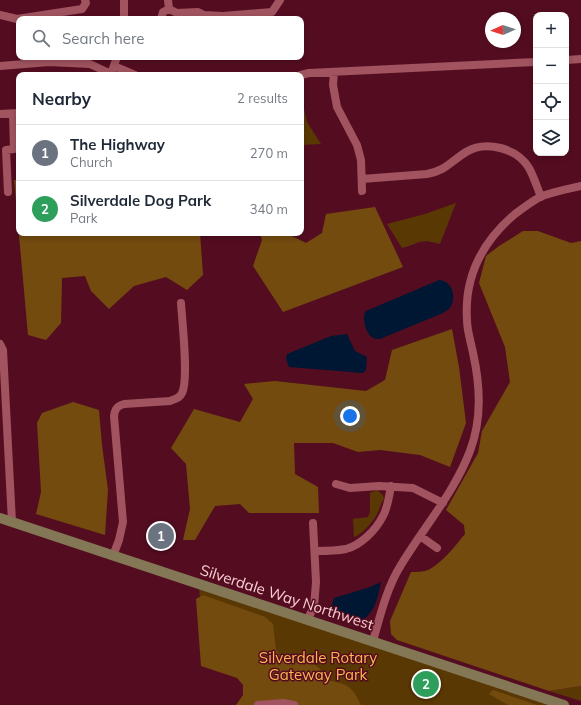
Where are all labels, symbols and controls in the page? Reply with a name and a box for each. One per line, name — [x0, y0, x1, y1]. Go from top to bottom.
north arrow — [485, 12, 521, 48]
map controls — [533, 12, 569, 156]
button: + — [533, 12, 569, 48]
search box — [16, 16, 304, 60]
icon: search — [30, 27, 52, 49]
text: Search here — [62, 29, 144, 48]
button: − — [533, 48, 569, 84]
button: locate — [533, 84, 569, 120]
text: Nearby — [32, 88, 91, 109]
text: 2 results — [237, 90, 288, 106]
button: layers — [533, 120, 569, 156]
text: The Highway — [70, 135, 165, 154]
text: 1 — [41, 145, 49, 161]
text: 270 m — [250, 145, 288, 161]
text: Church — [70, 154, 113, 170]
text: Silverdale Dog Park — [70, 191, 211, 210]
text: 2 — [41, 201, 49, 217]
text: 340 m — [250, 201, 288, 217]
text: Park — [70, 210, 97, 226]
your location — [340, 406, 360, 426]
pin: 1 — [148, 521, 174, 551]
street label: Silverdale Way Northwest — [198, 560, 376, 634]
park label: Silverdale Rotary Gateway Park — [259, 648, 377, 684]
pin: 2 — [413, 669, 439, 699]

